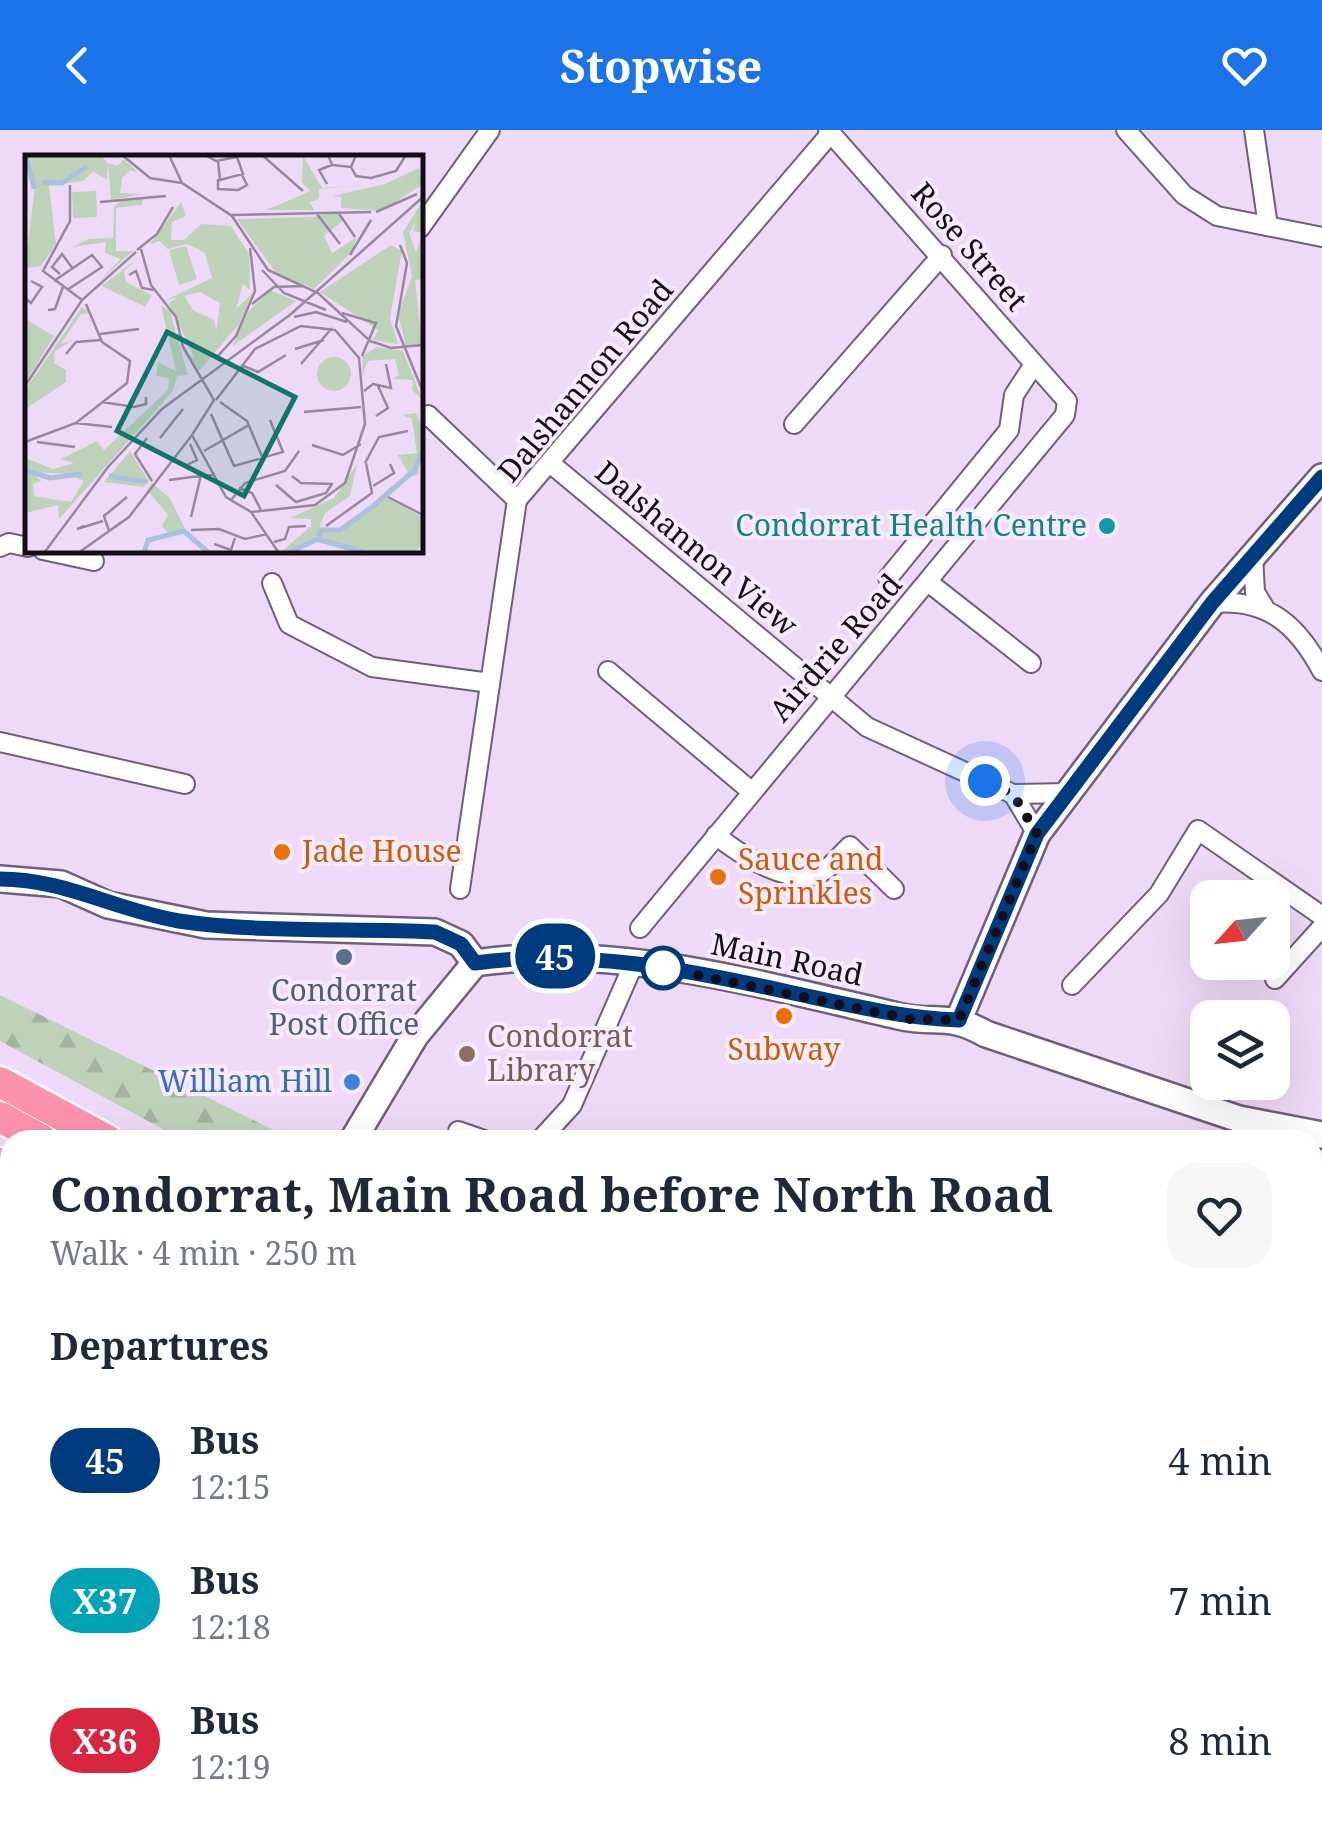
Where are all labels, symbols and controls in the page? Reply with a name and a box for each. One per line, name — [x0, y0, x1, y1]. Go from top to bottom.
text: Stopwise — [560, 35, 762, 96]
icon: back — [50, 38, 105, 93]
icon: heart — [1217, 38, 1272, 93]
inset map — [25, 155, 422, 552]
street label: Rose Street — [903, 173, 1037, 319]
street label: Dalshannon Road — [488, 270, 682, 490]
street label: Dalshannon View — [587, 451, 807, 645]
place label: Condorrat Health Centre — [735, 504, 1087, 545]
marker: Condorrat Health Centre — [1096, 515, 1118, 537]
street label: Airdrie Road — [759, 564, 910, 730]
your location — [960, 756, 1010, 806]
place label: Jade House — [301, 830, 462, 871]
place label: Sauce and Sprinkles — [738, 838, 884, 913]
marker: Jade House — [271, 841, 293, 863]
marker: Sauce and Sprinkles — [707, 866, 729, 888]
north arrow — [1190, 880, 1290, 980]
map controls — [1190, 880, 1290, 1100]
street label: Main Road — [708, 922, 867, 995]
line badge: 45 — [510, 924, 600, 988]
text: 45 — [535, 933, 575, 980]
marker: Condorrat Post Office — [333, 946, 355, 968]
unlabelled marker — [642, 947, 684, 989]
place label: Condorrat Post Office — [269, 969, 419, 1044]
button: layers — [1190, 1000, 1290, 1100]
marker: Subway — [773, 1005, 795, 1027]
place label: Condorrat Library — [487, 1015, 633, 1090]
place label: Subway — [728, 1028, 840, 1069]
marker: Condorrat Library — [456, 1043, 478, 1065]
place label: William Hill — [158, 1060, 332, 1101]
marker: William Hill — [341, 1071, 363, 1093]
text: Condorrat, Main Road before North Road — [50, 1161, 1053, 1226]
button: heart — [1167, 1163, 1272, 1268]
text: Walk · 4 min · 250 m — [50, 1231, 357, 1274]
text: Departures — [50, 1319, 269, 1371]
text: Bus — [190, 1413, 259, 1465]
text: 4 min — [1168, 1434, 1272, 1486]
text: 45 — [85, 1437, 125, 1484]
text: 12:15 — [190, 1465, 271, 1508]
text: Bus — [190, 1553, 259, 1605]
text: 7 min — [1168, 1574, 1272, 1626]
text: X37 — [72, 1577, 138, 1624]
text: 12:18 — [190, 1605, 271, 1648]
text: Bus — [190, 1693, 259, 1745]
text: 8 min — [1168, 1714, 1272, 1766]
text: X36 — [72, 1717, 138, 1764]
text: 12:19 — [190, 1745, 271, 1788]

